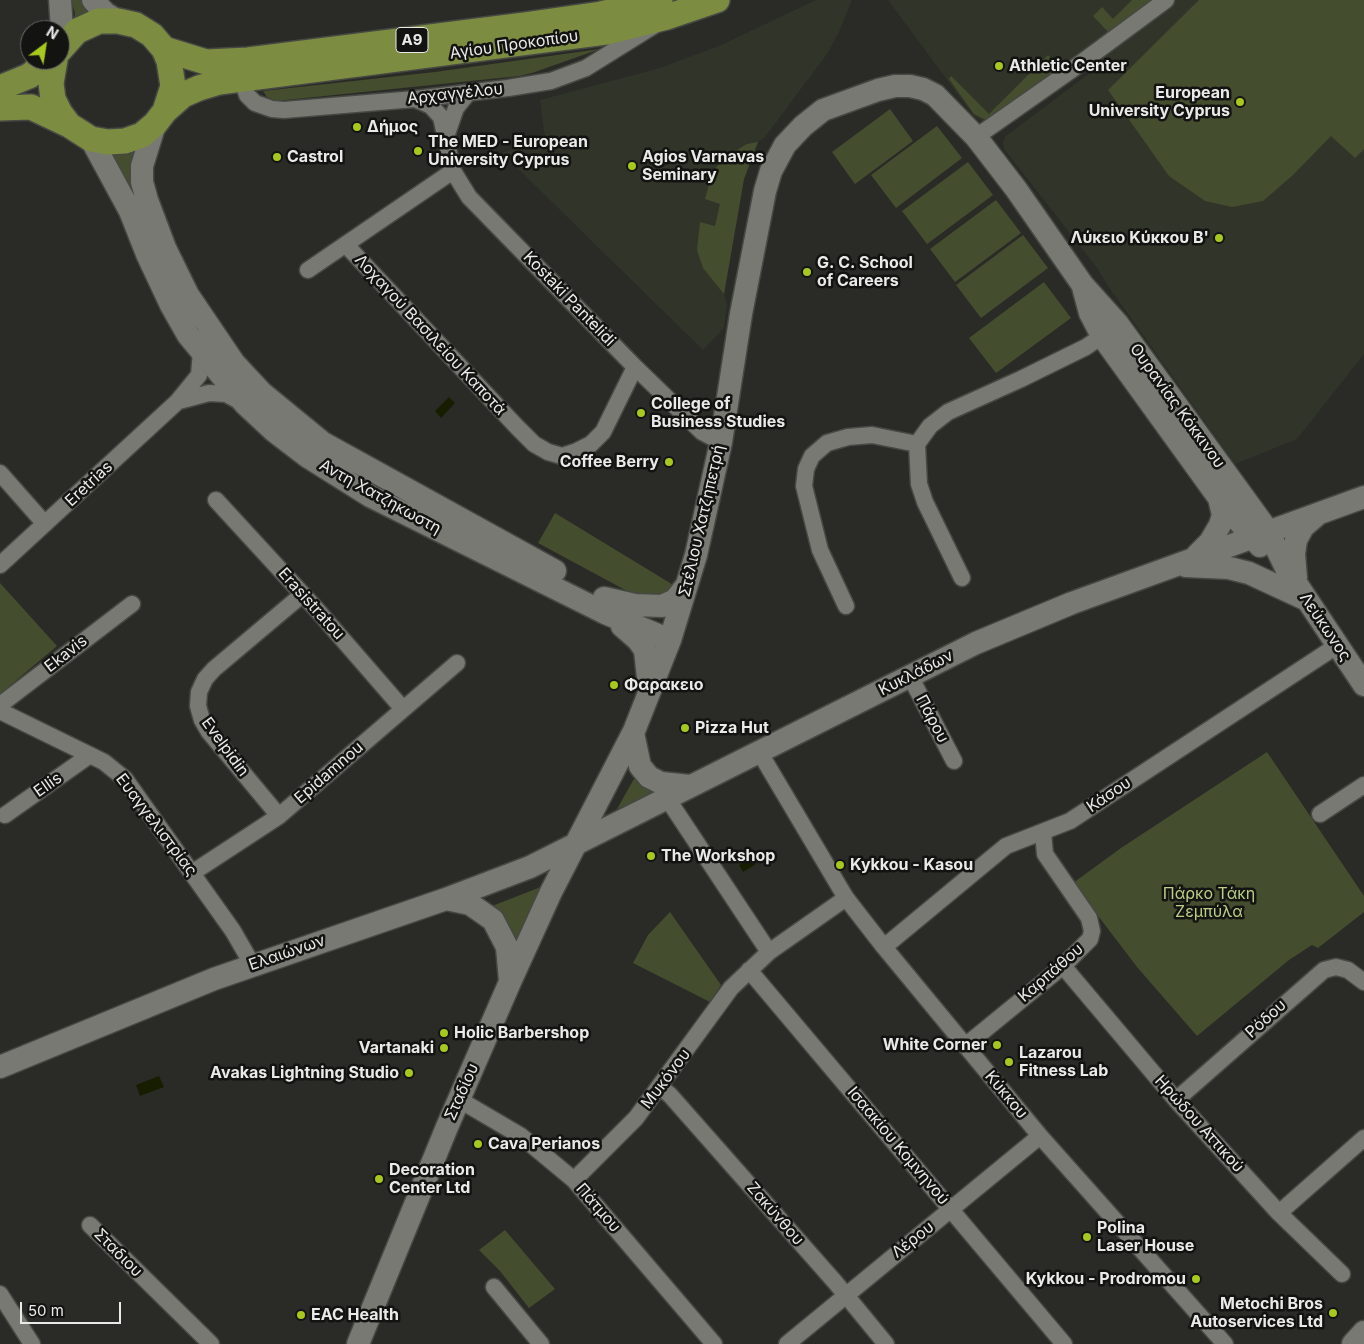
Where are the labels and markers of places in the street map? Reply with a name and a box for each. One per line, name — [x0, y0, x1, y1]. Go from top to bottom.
place label: Athletic Center — [1009, 56, 1127, 76]
marker: Athletic Center — [993, 60, 1005, 72]
place label: European University Cyprus — [1089, 83, 1230, 121]
marker: European University Cyprus — [1234, 96, 1246, 108]
place label: Δήμος — [367, 117, 418, 137]
marker: Δήμος — [351, 121, 363, 133]
place label: The MED - European University Cyprus — [428, 132, 588, 170]
marker: The MED - European University Cyprus — [412, 145, 424, 157]
place label: Castrol — [287, 147, 343, 167]
place label: Agios Varnavas Seminary — [642, 147, 764, 185]
marker: Castrol — [271, 151, 283, 163]
marker: Agios Varnavas Seminary — [626, 160, 638, 172]
place label: Λύκειο Κύκκου Β' — [1070, 228, 1209, 248]
marker: Λύκειο Κύκκου Β' — [1213, 232, 1225, 244]
place label: G. C. School of Careers — [817, 253, 913, 291]
marker: G. C. School of Careers — [801, 266, 813, 278]
place label: College of Business Studies — [651, 394, 785, 432]
marker: College of Business Studies — [635, 407, 647, 419]
place label: Coffee Berry — [560, 452, 659, 472]
marker: Coffee Berry — [663, 456, 675, 468]
place label: Φαρακειο — [624, 675, 704, 695]
marker: Φαρακειο — [608, 679, 620, 691]
place label: Pizza Hut — [695, 718, 769, 738]
marker: Pizza Hut — [679, 722, 691, 734]
place label: The Workshop — [661, 846, 775, 866]
marker: The Workshop — [645, 850, 657, 862]
place label: Kykkou - Kasou — [850, 855, 973, 875]
marker: Kykkou - Kasou — [834, 859, 846, 871]
place label: Holic Barbershop — [454, 1023, 589, 1043]
marker: Holic Barbershop — [438, 1027, 450, 1039]
place label: White Corner — [883, 1035, 987, 1055]
place label: Vartanaki — [359, 1038, 434, 1058]
marker: White Corner — [991, 1039, 1003, 1051]
marker: Vartanaki — [438, 1042, 450, 1054]
place label: Lazarou Fitness Lab — [1019, 1043, 1108, 1081]
marker: Lazarou Fitness Lab — [1003, 1056, 1015, 1068]
place label: Avakas Lightning Studio — [210, 1063, 399, 1083]
marker: Avakas Lightning Studio — [403, 1067, 415, 1079]
place label: Cava Perianos — [488, 1134, 600, 1154]
marker: Cava Perianos — [472, 1138, 484, 1150]
place label: Decoration Center Ltd — [389, 1160, 475, 1198]
marker: Decoration Center Ltd — [373, 1173, 385, 1185]
place label: Polina Laser House — [1097, 1218, 1194, 1256]
marker: Polina Laser House — [1081, 1231, 1093, 1243]
place label: Kykkou - Prodromou — [1026, 1269, 1186, 1289]
marker: Kykkou - Prodromou — [1190, 1273, 1202, 1285]
place label: Metochi Bros Autoservices Ltd — [1190, 1294, 1323, 1332]
place label: EAC Health — [311, 1305, 399, 1325]
marker: Metochi Bros Autoservices Ltd — [1327, 1307, 1339, 1319]
marker: EAC Health — [295, 1309, 307, 1321]

